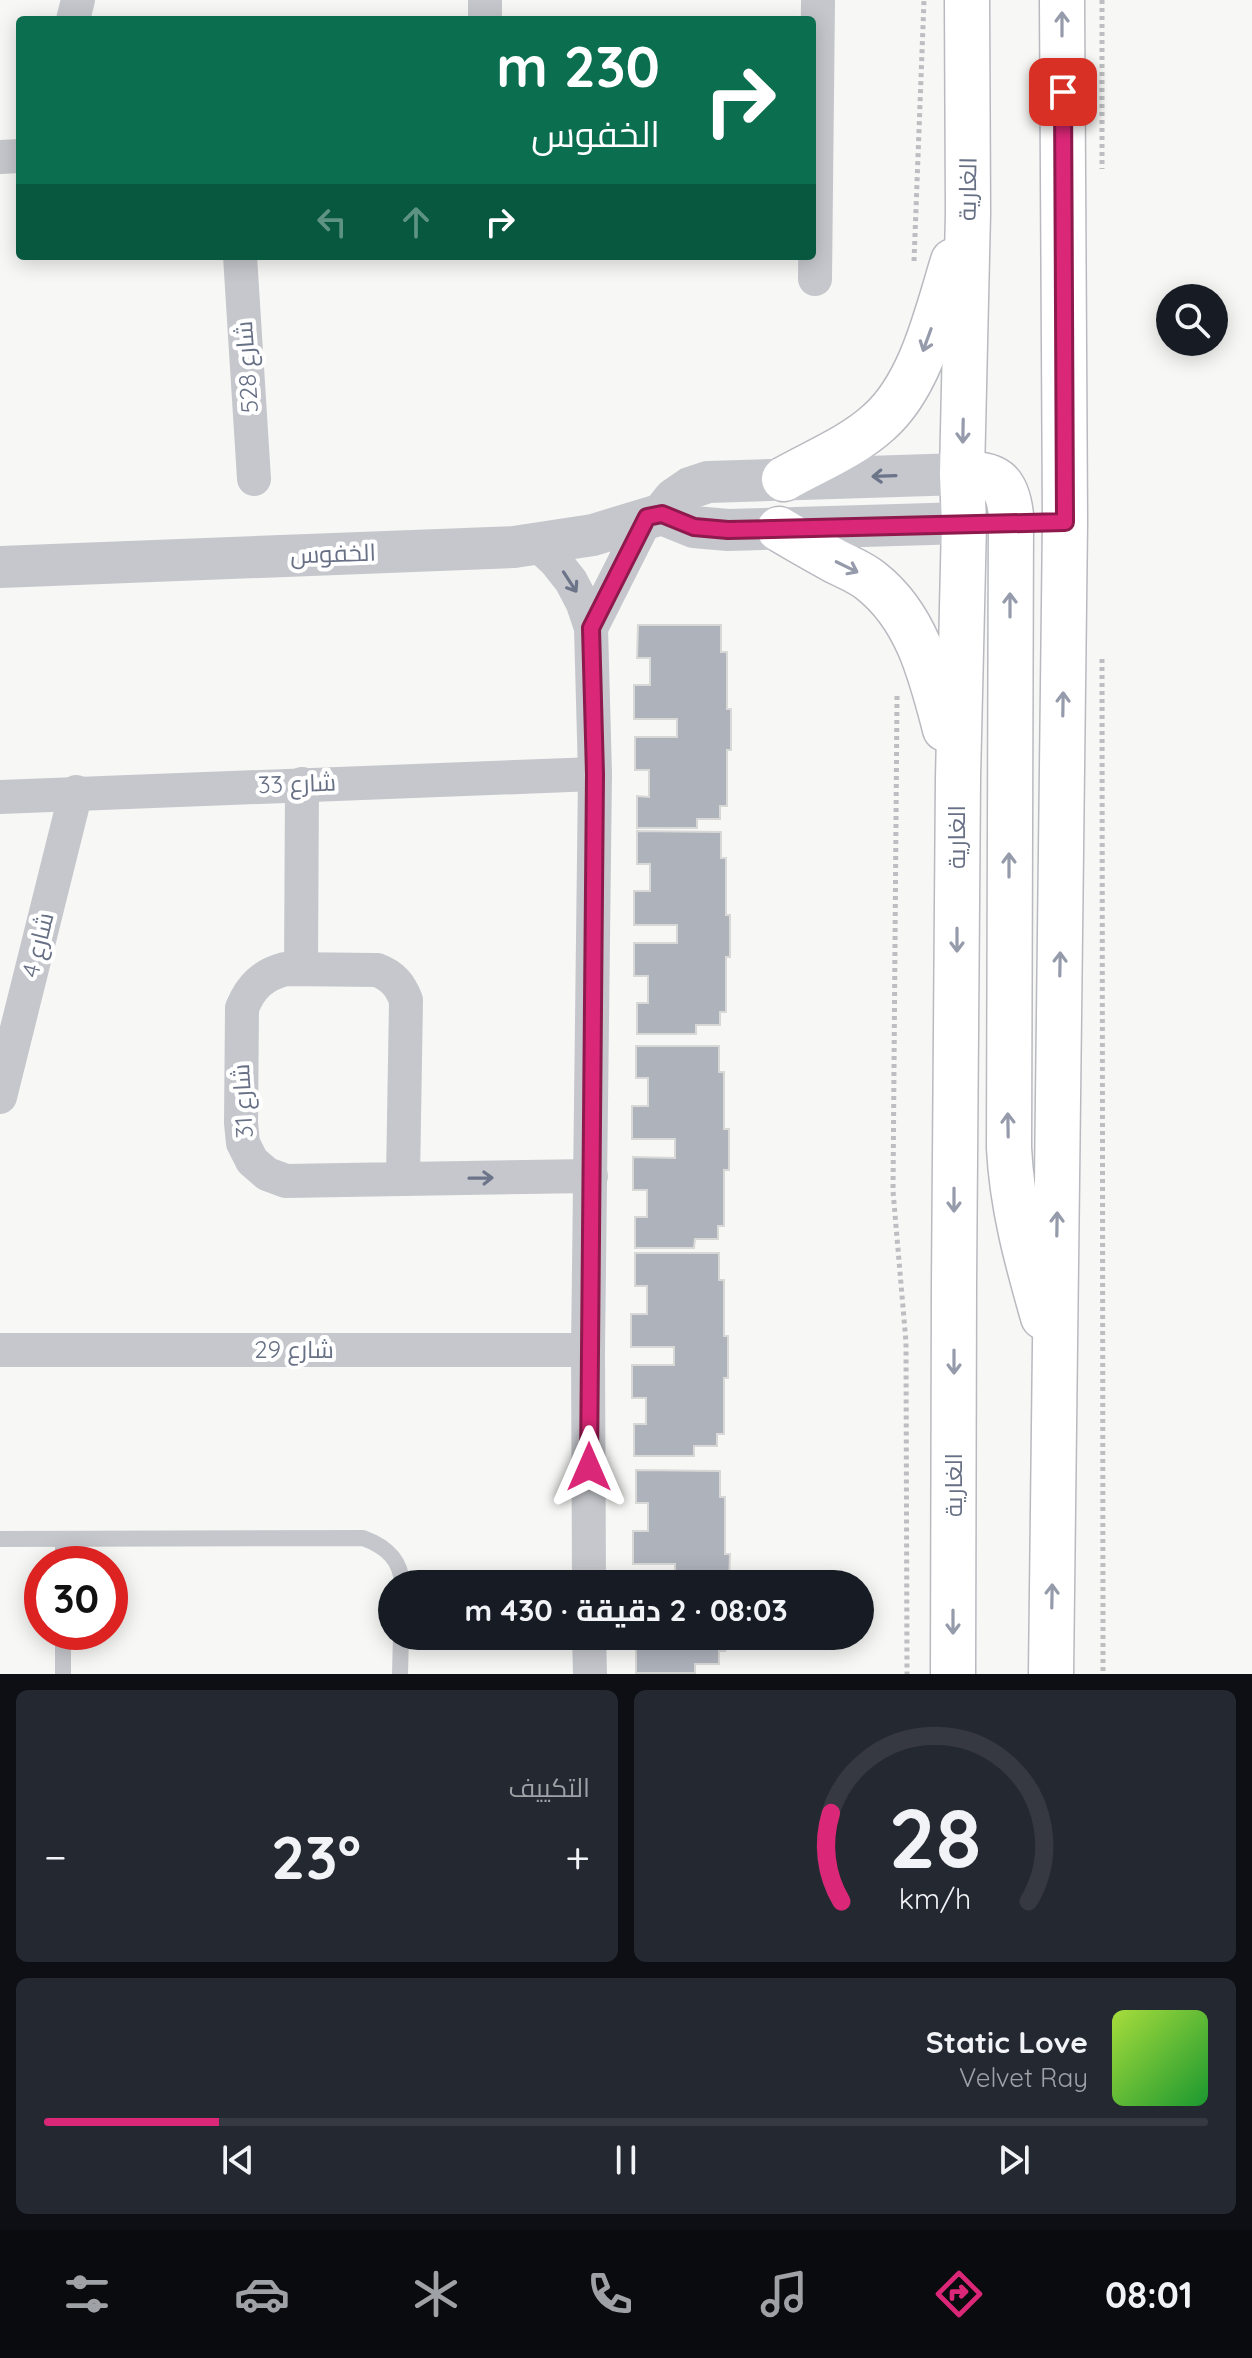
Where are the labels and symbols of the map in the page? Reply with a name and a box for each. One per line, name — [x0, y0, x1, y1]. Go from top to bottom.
one-way arrow — [1054, 11, 1070, 38]
pin — [1029, 58, 1097, 126]
street label: الغارية — [951, 157, 983, 221]
street label: شارع 528 — [228, 320, 266, 414]
one-way arrow — [919, 328, 933, 352]
one-way arrow — [955, 417, 970, 444]
one-way arrow — [871, 468, 898, 483]
street label: الخفوس — [290, 537, 376, 569]
one-way arrow — [835, 560, 859, 575]
one-way arrow — [563, 570, 579, 593]
one-way arrow — [1002, 592, 1018, 619]
one-way arrow — [1055, 691, 1071, 718]
street label: شارع 33 — [257, 767, 337, 801]
street label: الغارية — [941, 805, 971, 869]
one-way arrow — [1001, 852, 1017, 879]
street label: شارع 4 — [15, 909, 61, 981]
one-way arrow — [949, 926, 964, 953]
one-way arrow — [1052, 951, 1068, 978]
street label: شارع 31 — [225, 1063, 261, 1139]
one-way arrow — [1000, 1112, 1016, 1139]
one-way arrow — [467, 1170, 494, 1186]
one-way arrow — [946, 1186, 962, 1213]
one-way arrow — [1050, 1211, 1065, 1238]
street label: شارع 29 — [254, 1334, 334, 1366]
one-way arrow — [946, 1348, 962, 1375]
position arrow — [547, 1425, 631, 1509]
street label: الغارية — [938, 1453, 968, 1517]
speed limit sign: 30 — [24, 1546, 128, 1650]
one-way arrow — [1045, 1583, 1060, 1610]
one-way arrow — [945, 1608, 961, 1635]

